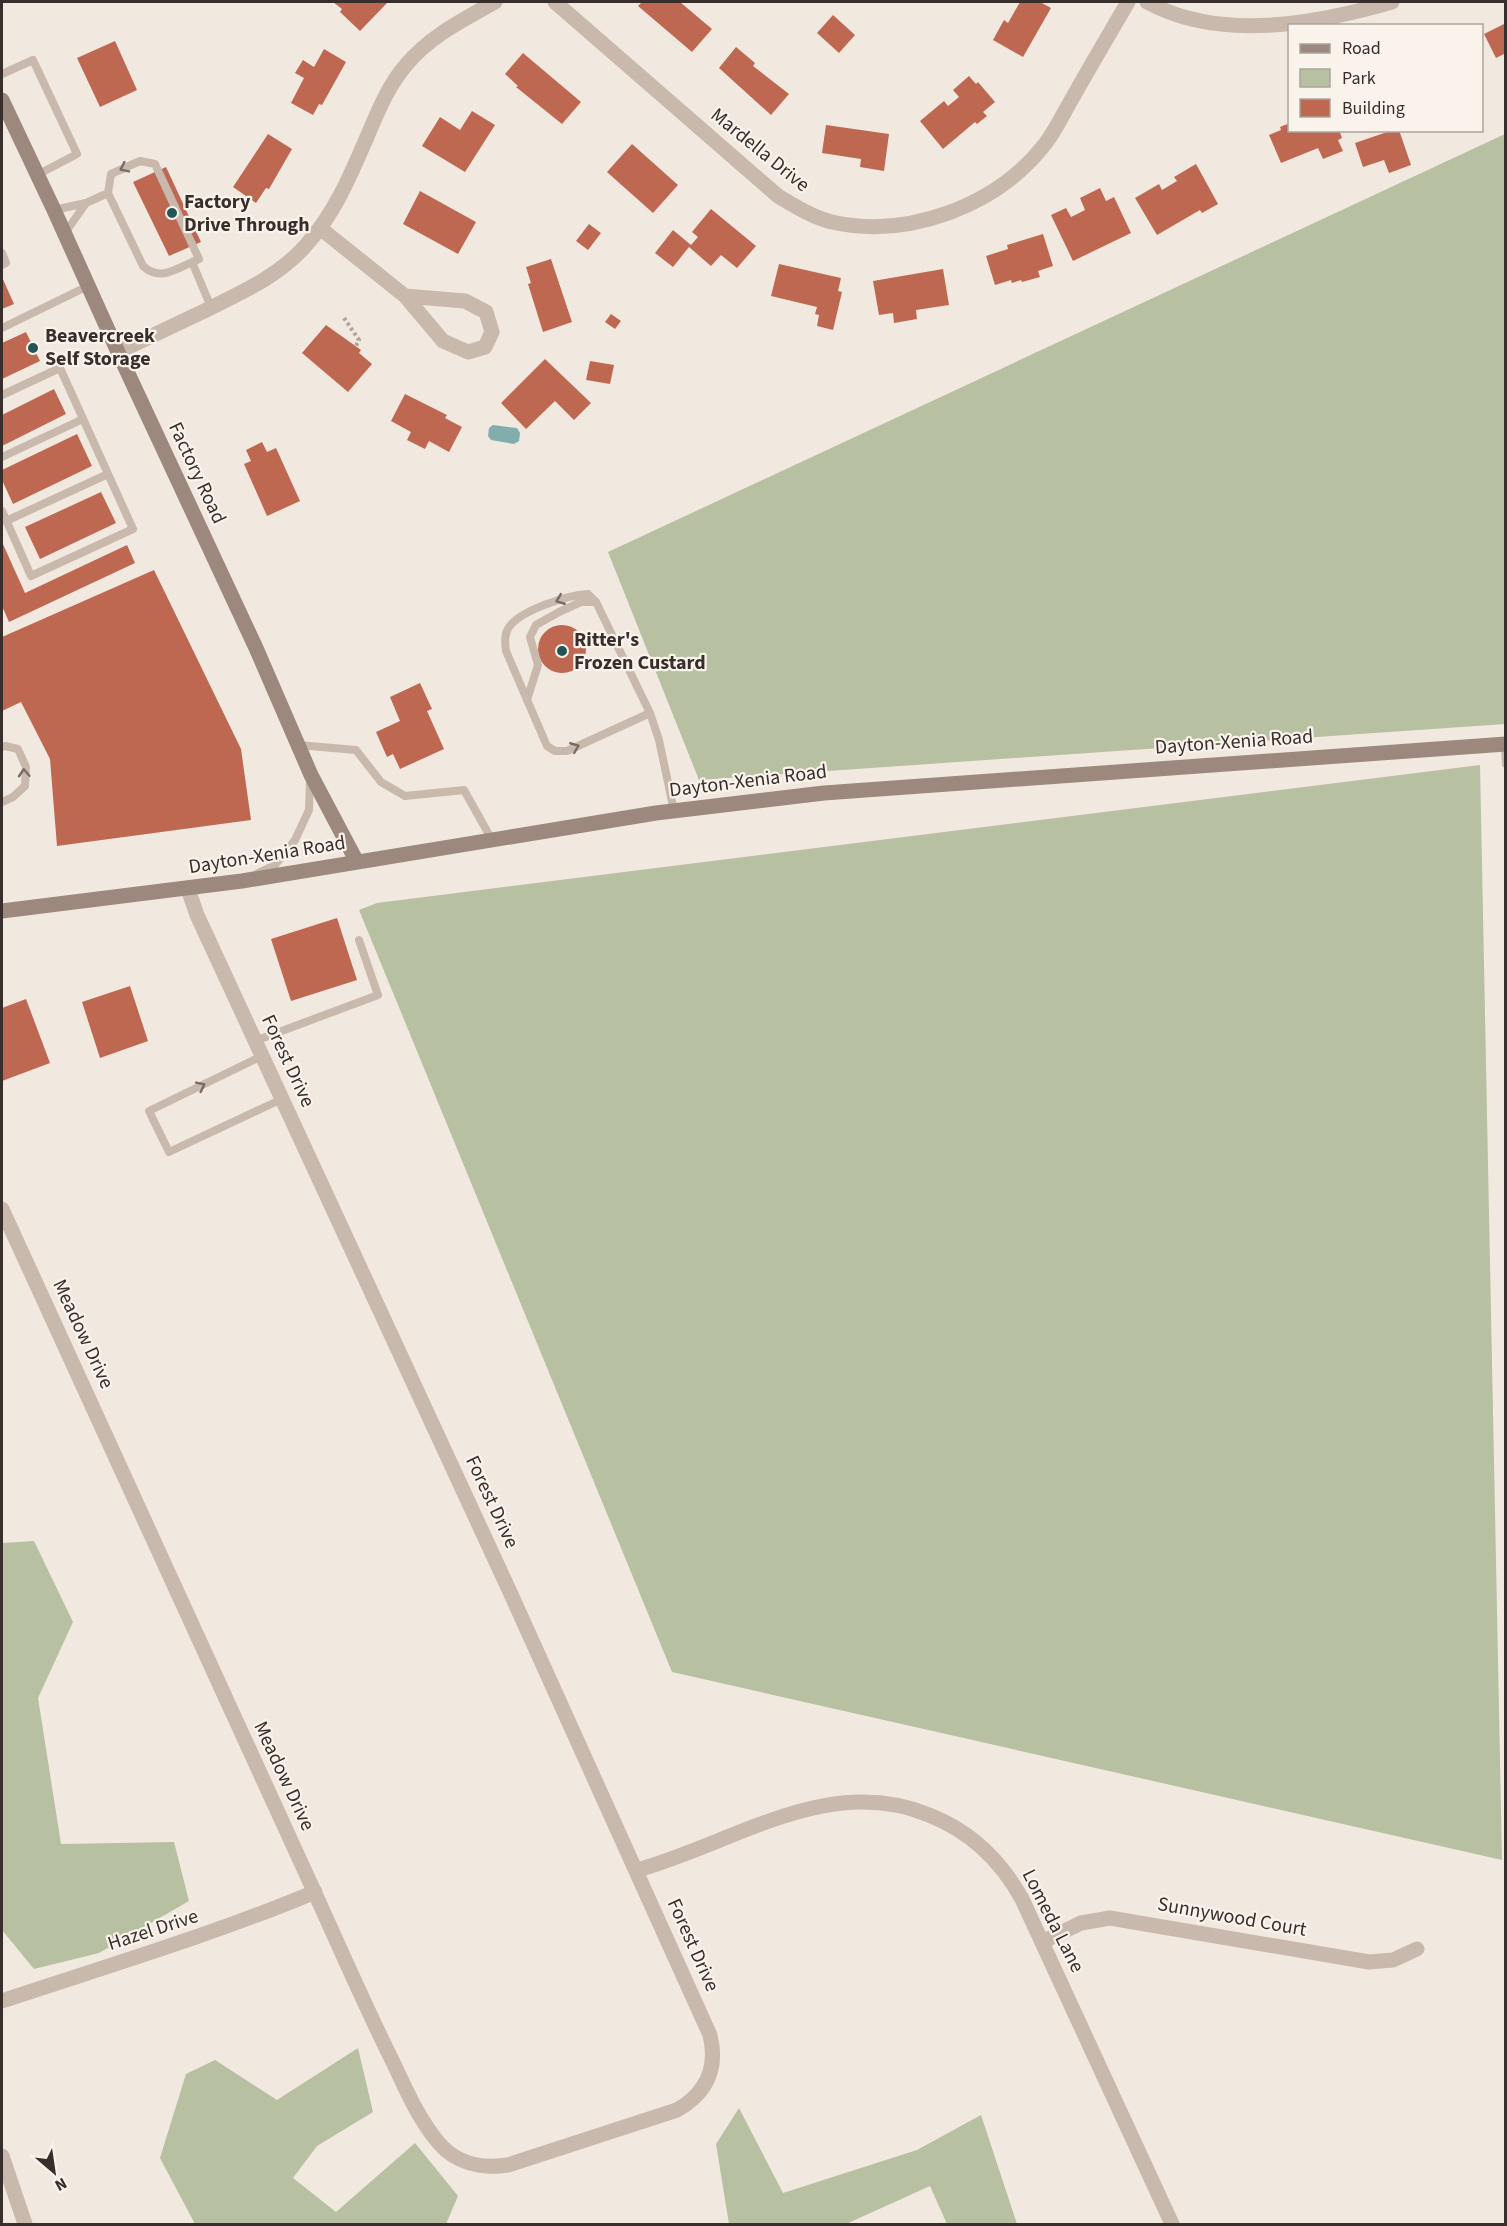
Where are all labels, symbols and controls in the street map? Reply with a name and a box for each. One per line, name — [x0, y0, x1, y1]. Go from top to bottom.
legend — [1288, 24, 1483, 132]
text: Road — [1342, 36, 1381, 61]
text: Park — [1342, 66, 1376, 91]
text: Building — [1342, 96, 1405, 121]
street label: Mardella Drive — [705, 101, 816, 199]
one-way arrow — [120, 161, 131, 173]
place label: Factory Drive Through — [184, 188, 310, 239]
marker: Factory Drive Through — [165, 206, 179, 220]
place label: Beavercreek Self Storage — [45, 322, 155, 373]
marker: Beavercreek Self Storage — [26, 341, 40, 355]
street label: Factory Road — [161, 418, 233, 528]
one-way arrow — [555, 593, 566, 605]
place label: Ritter's Frozen Custard — [574, 626, 706, 677]
marker: Ritter's Frozen Custard — [555, 644, 569, 658]
street label: Dayton-Xenia Road — [1154, 723, 1314, 761]
one-way arrow — [568, 742, 579, 754]
street label: Dayton-Xenia Road — [668, 757, 828, 805]
one-way arrow — [18, 768, 31, 777]
street label: Dayton-Xenia Road — [187, 829, 347, 881]
street label: Forest Drive — [254, 1010, 322, 1112]
one-way arrow — [195, 1081, 206, 1093]
street label: Meadow Drive — [45, 1275, 121, 1393]
street label: Forest Drive — [458, 1451, 526, 1553]
street label: Meadow Drive — [246, 1717, 322, 1835]
street label: Lomeda Lane — [1015, 1864, 1091, 1978]
street label: Sunnywood Court — [1155, 1890, 1309, 1944]
street label: Forest Drive — [660, 1894, 726, 1996]
street label: Hazel Drive — [104, 1902, 202, 1958]
north arrow — [24, 2142, 84, 2202]
text: N — [51, 2172, 71, 2196]

